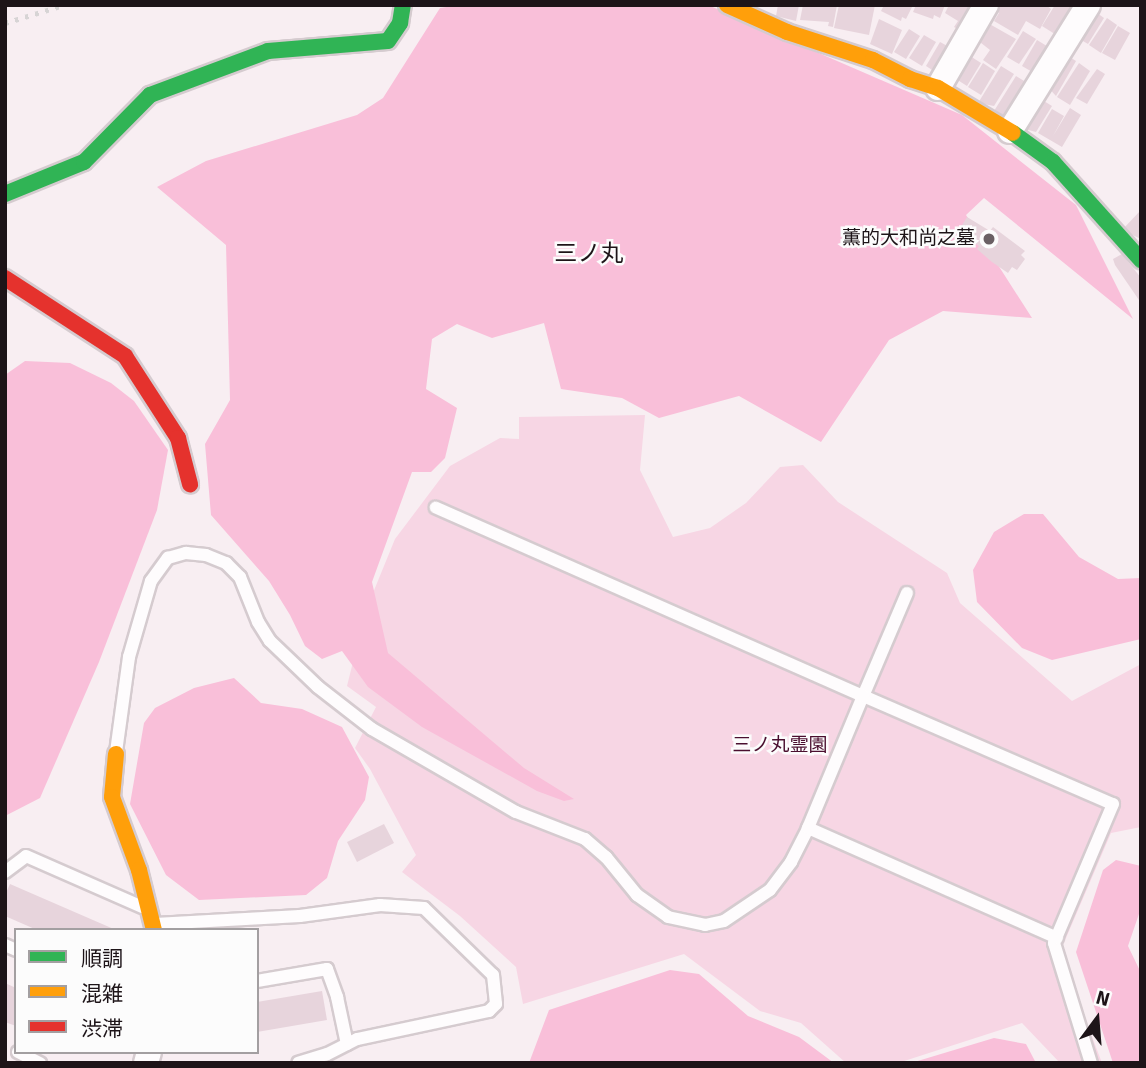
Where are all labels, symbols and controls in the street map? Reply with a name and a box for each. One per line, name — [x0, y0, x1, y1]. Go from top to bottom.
place label: 薫的大和尚之墓 — [842, 228, 975, 250]
marker: 薫的大和尚之墓 — [981, 231, 997, 247]
district label: 三ノ丸 — [555, 240, 623, 268]
park label: 三ノ丸霊園 — [733, 735, 827, 757]
legend — [14, 928, 259, 1054]
text: 順調 — [81, 946, 123, 972]
text: 混雑 — [81, 981, 123, 1007]
north arrow — [1062, 984, 1132, 1054]
text: N — [1093, 985, 1112, 1012]
text: 渋滞 — [81, 1016, 123, 1042]

